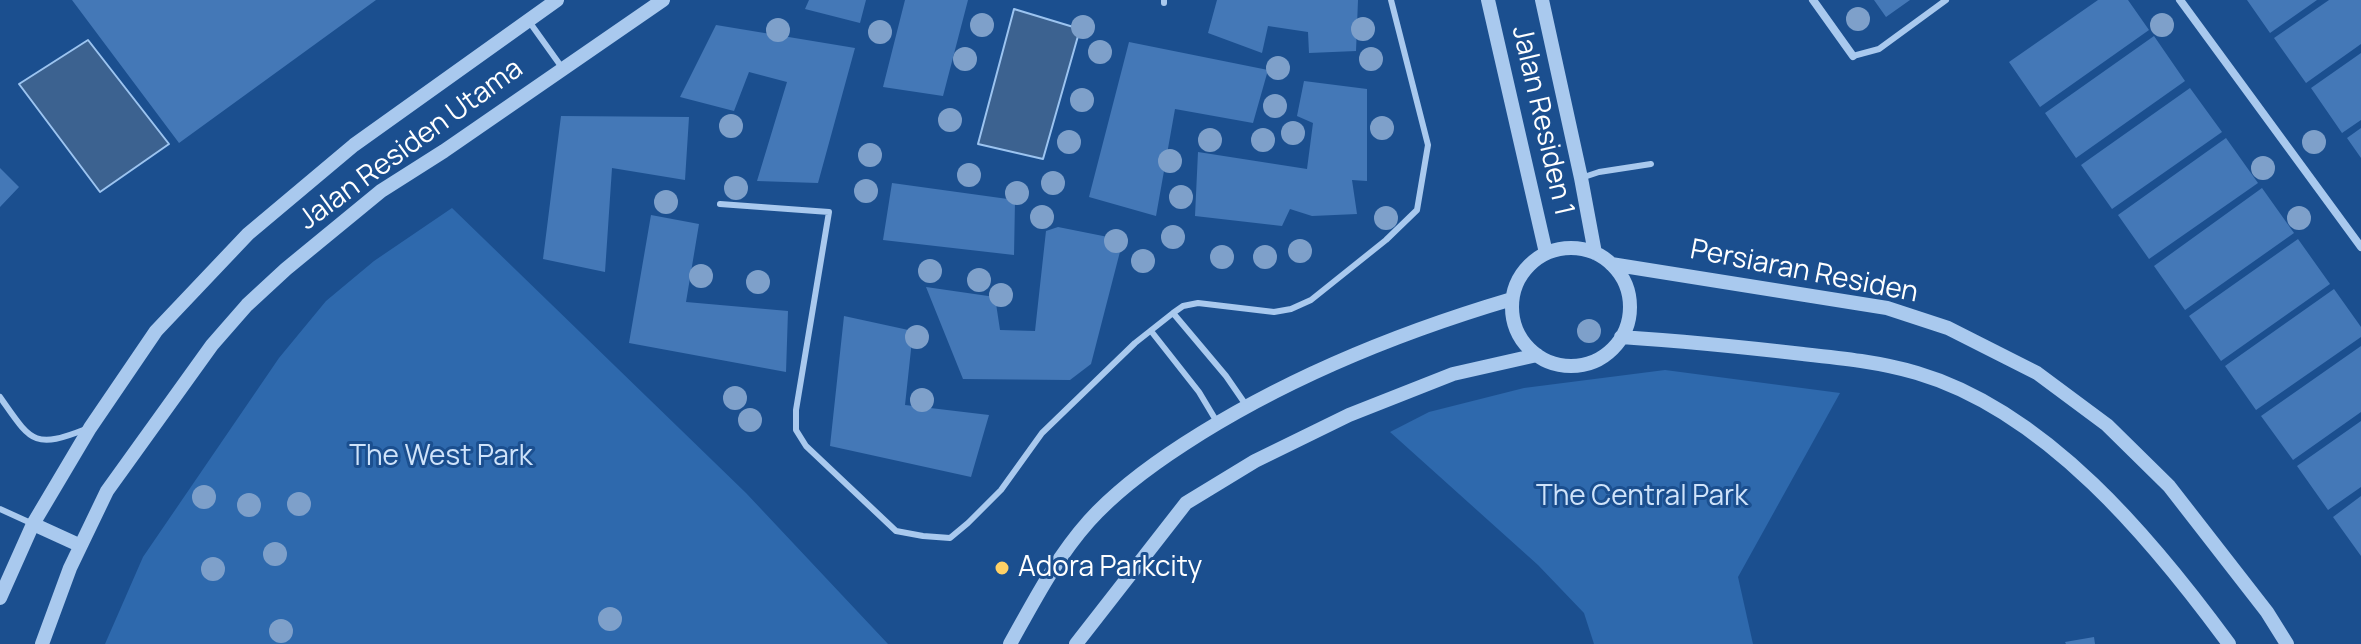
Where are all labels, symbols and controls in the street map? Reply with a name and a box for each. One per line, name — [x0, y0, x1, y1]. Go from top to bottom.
street label: Jalan Residen 1 — [1504, 23, 1580, 219]
street label: Jalan Residen Utama — [292, 52, 530, 238]
street label: Persiaran Residen — [1687, 233, 1921, 311]
park label: The West Park — [349, 440, 533, 474]
park label: The Central Park — [1536, 480, 1748, 514]
place label: Adora Parkcity — [1018, 551, 1202, 585]
marker: Adora Parkcity — [993, 559, 1011, 577]

